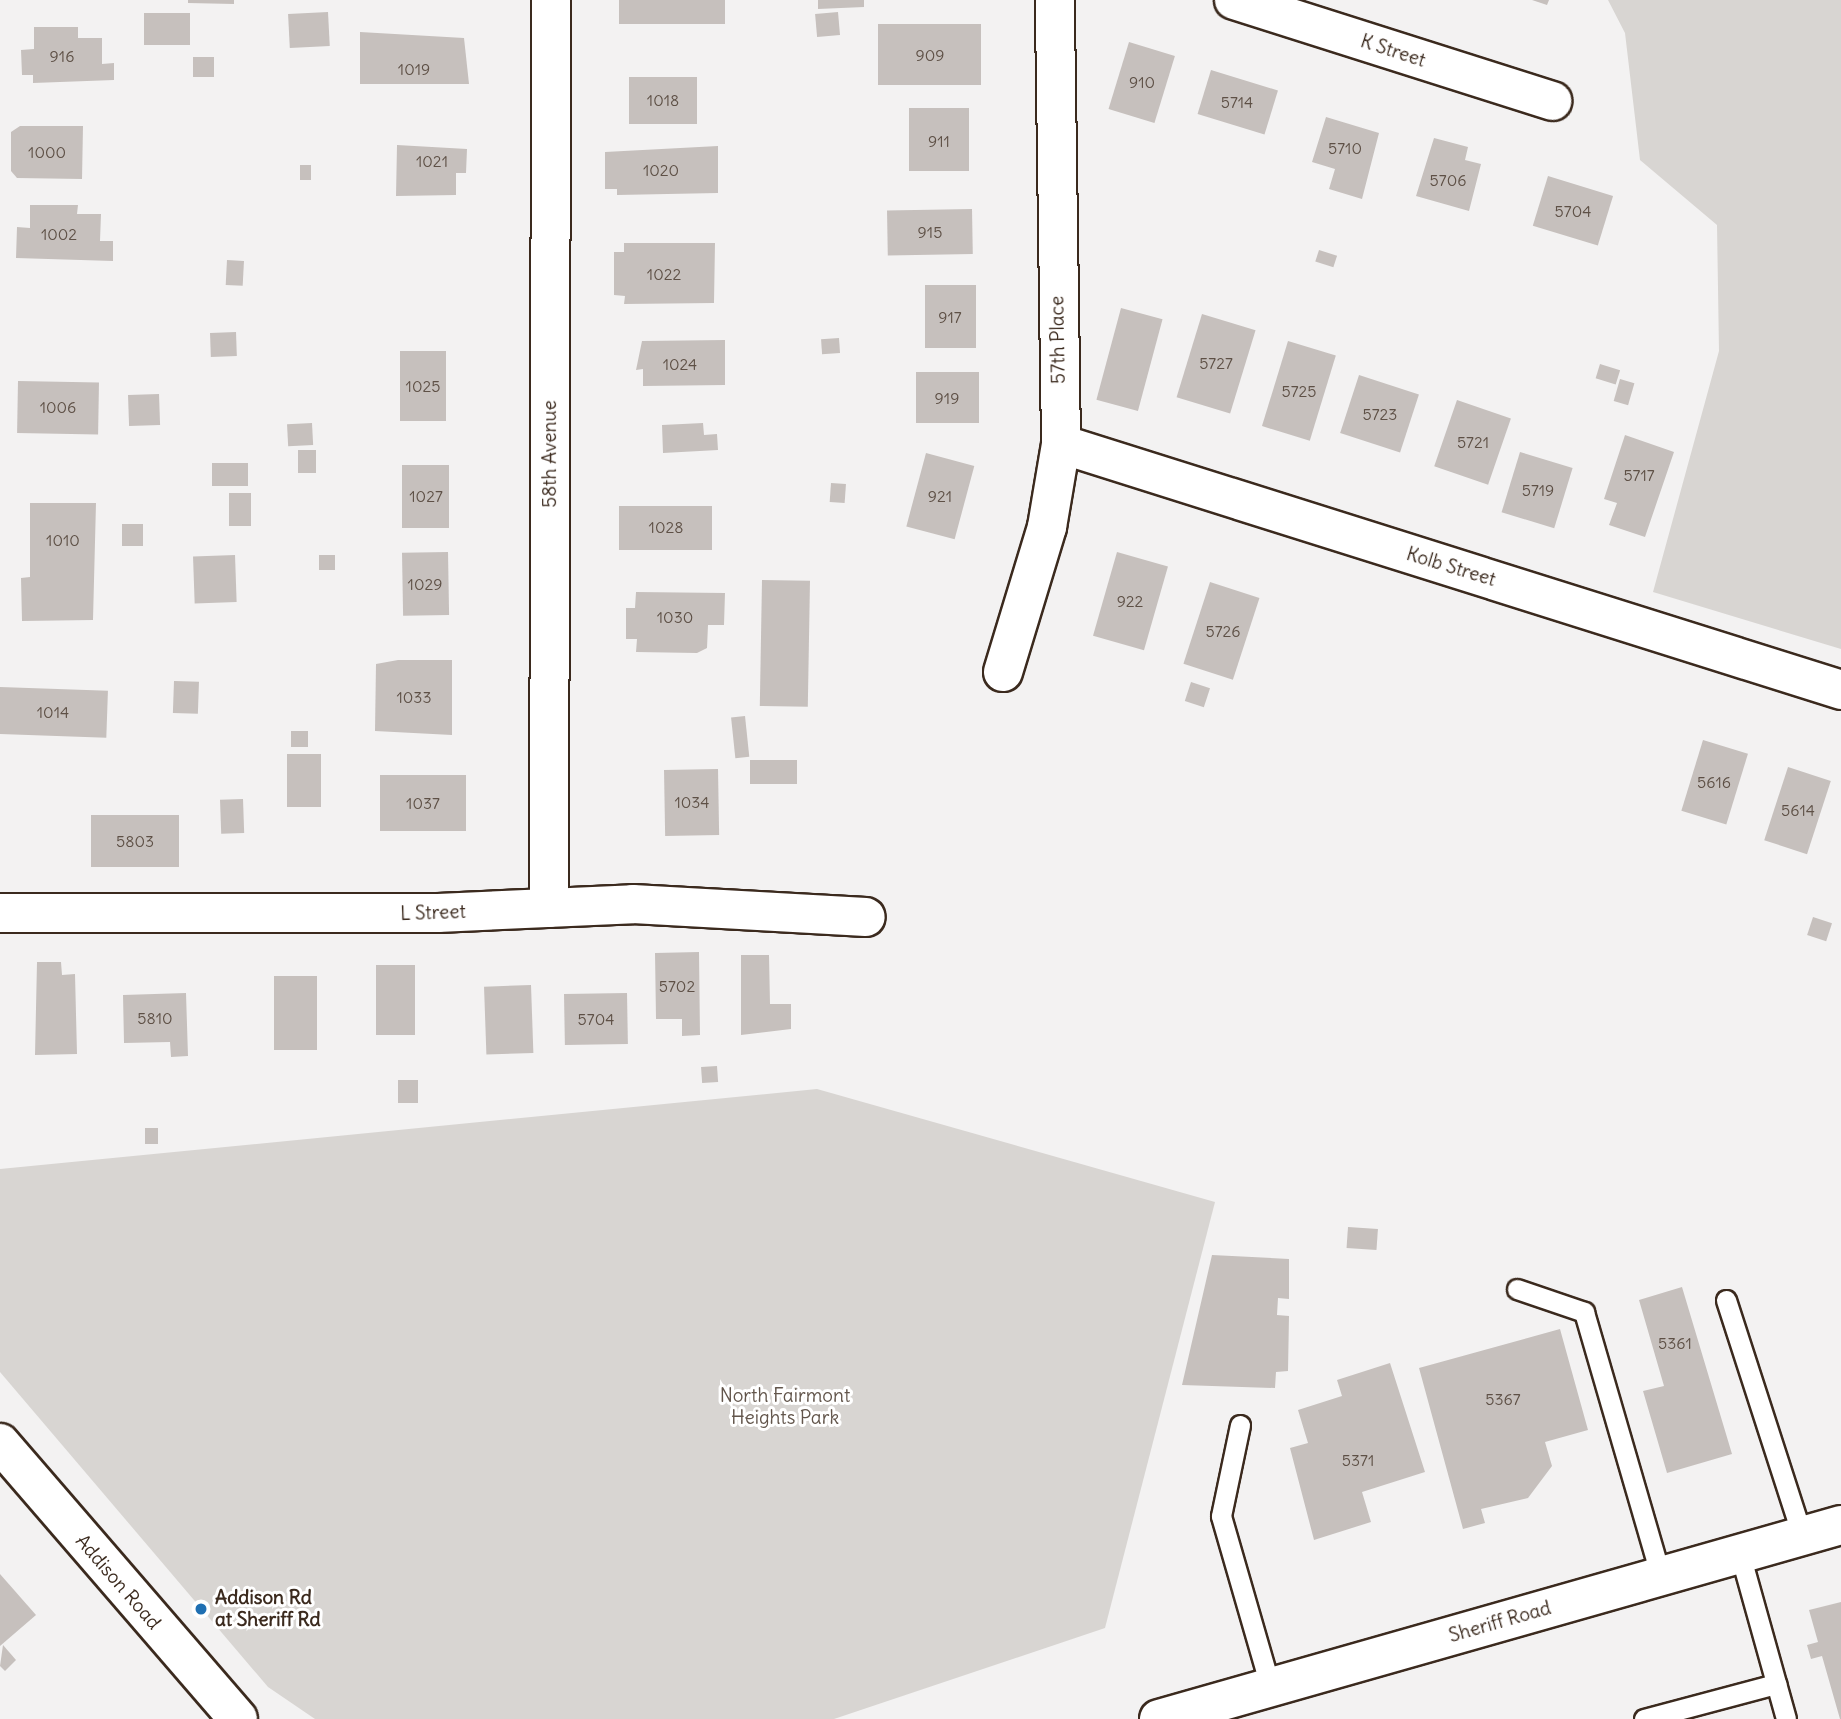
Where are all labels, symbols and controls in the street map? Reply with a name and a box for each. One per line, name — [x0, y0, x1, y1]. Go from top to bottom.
street label: K Street — [1358, 30, 1428, 72]
house number: 909 — [916, 45, 944, 65]
house number: 916 — [50, 46, 74, 66]
house number: 1019 — [398, 59, 430, 79]
house number: 910 — [1129, 72, 1155, 92]
house number: 1018 — [647, 90, 679, 110]
house number: 5714 — [1221, 92, 1253, 112]
house number: 911 — [928, 131, 950, 151]
house number: 5710 — [1328, 138, 1362, 158]
house number: 1000 — [28, 142, 66, 162]
house number: 1021 — [416, 151, 448, 171]
house number: 1020 — [643, 160, 679, 180]
house number: 5706 — [1430, 170, 1466, 190]
house number: 5704 — [1555, 201, 1591, 221]
house number: 915 — [918, 222, 942, 242]
house number: 1002 — [41, 224, 77, 244]
house number: 1022 — [647, 264, 681, 284]
street label: 57th Place — [1046, 296, 1070, 384]
house number: 917 — [938, 307, 962, 327]
house number: 5727 — [1199, 353, 1233, 373]
house number: 1024 — [663, 354, 697, 374]
house number: 1025 — [406, 376, 440, 396]
house number: 5725 — [1281, 381, 1317, 401]
house number: 919 — [935, 388, 959, 408]
house number: 1006 — [40, 397, 76, 417]
street label: 58th Avenue — [539, 400, 561, 508]
house number: 5723 — [1363, 404, 1397, 424]
house number: 5721 — [1457, 432, 1489, 452]
house number: 5717 — [1623, 465, 1655, 485]
house number: 5719 — [1522, 480, 1554, 500]
house number: 1027 — [409, 486, 443, 506]
house number: 921 — [928, 486, 952, 506]
house number: 1028 — [649, 517, 683, 537]
house number: 1010 — [46, 530, 80, 550]
street label: Kolb Street — [1404, 543, 1498, 591]
house number: 1029 — [408, 574, 442, 594]
house number: 922 — [1117, 591, 1143, 611]
house number: 1030 — [657, 607, 693, 627]
house number: 5726 — [1205, 621, 1241, 641]
house number: 1033 — [396, 687, 432, 707]
house number: 1014 — [37, 702, 69, 722]
house number: 5616 — [1697, 772, 1731, 792]
house number: 1034 — [674, 792, 710, 812]
house number: 1037 — [406, 793, 440, 813]
house number: 5614 — [1781, 800, 1815, 820]
house number: 5803 — [116, 831, 154, 851]
street label: L Street — [400, 900, 466, 926]
house number: 5702 — [659, 976, 695, 996]
house number: 5810 — [137, 1008, 173, 1028]
house number: 5704 — [578, 1009, 614, 1029]
house number: 5361 — [1658, 1333, 1692, 1353]
park label: North Fairmont Heights Park — [720, 1385, 850, 1429]
house number: 5367 — [1485, 1389, 1521, 1409]
house number: 5371 — [1342, 1450, 1374, 1470]
street label: Addison Road — [71, 1530, 165, 1634]
place label: Addison Rd at Sheriff Rd — [215, 1587, 321, 1631]
street label: Sheriff Road — [1446, 1597, 1554, 1647]
marker: Addison Rd at Sheriff Rd — [193, 1601, 209, 1617]

